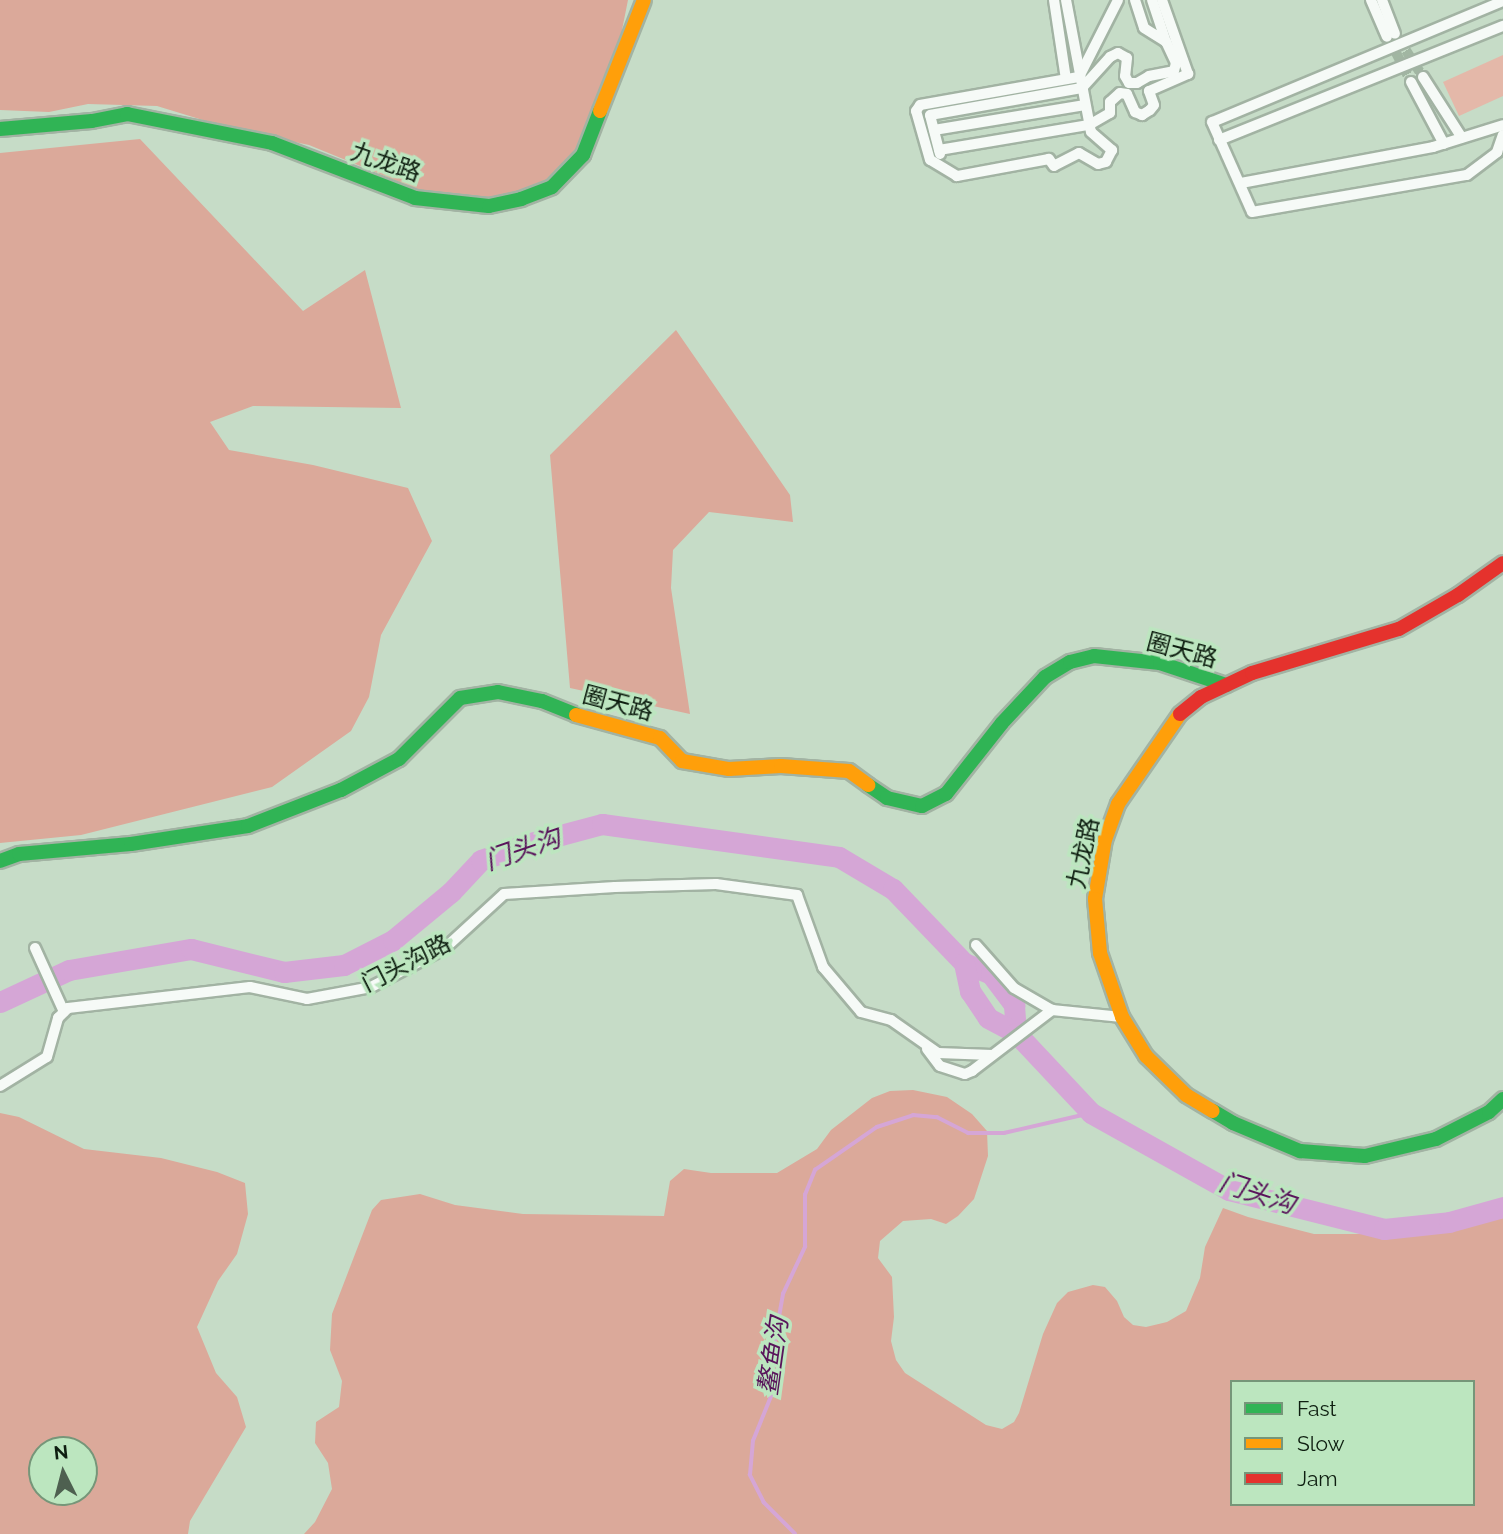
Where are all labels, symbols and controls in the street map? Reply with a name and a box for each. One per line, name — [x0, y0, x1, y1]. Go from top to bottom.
street label: 九龙路 — [347, 137, 425, 187]
street label: 圈天路 — [1143, 627, 1221, 673]
street label: 圈天路 — [579, 680, 657, 726]
street label: 九龙路 — [1061, 815, 1105, 891]
water label: 门头沟 — [481, 823, 565, 877]
street label: 门头沟路 — [357, 928, 455, 998]
water label: 门头沟 — [1215, 1167, 1299, 1221]
water label: 鳌鱼沟 — [753, 1315, 795, 1397]
legend — [1230, 1380, 1475, 1506]
text: Fast — [1297, 1396, 1337, 1421]
text: Slow — [1297, 1431, 1345, 1456]
north arrow — [28, 1436, 98, 1506]
text: N — [53, 1440, 69, 1464]
text: Jam — [1297, 1466, 1338, 1491]

